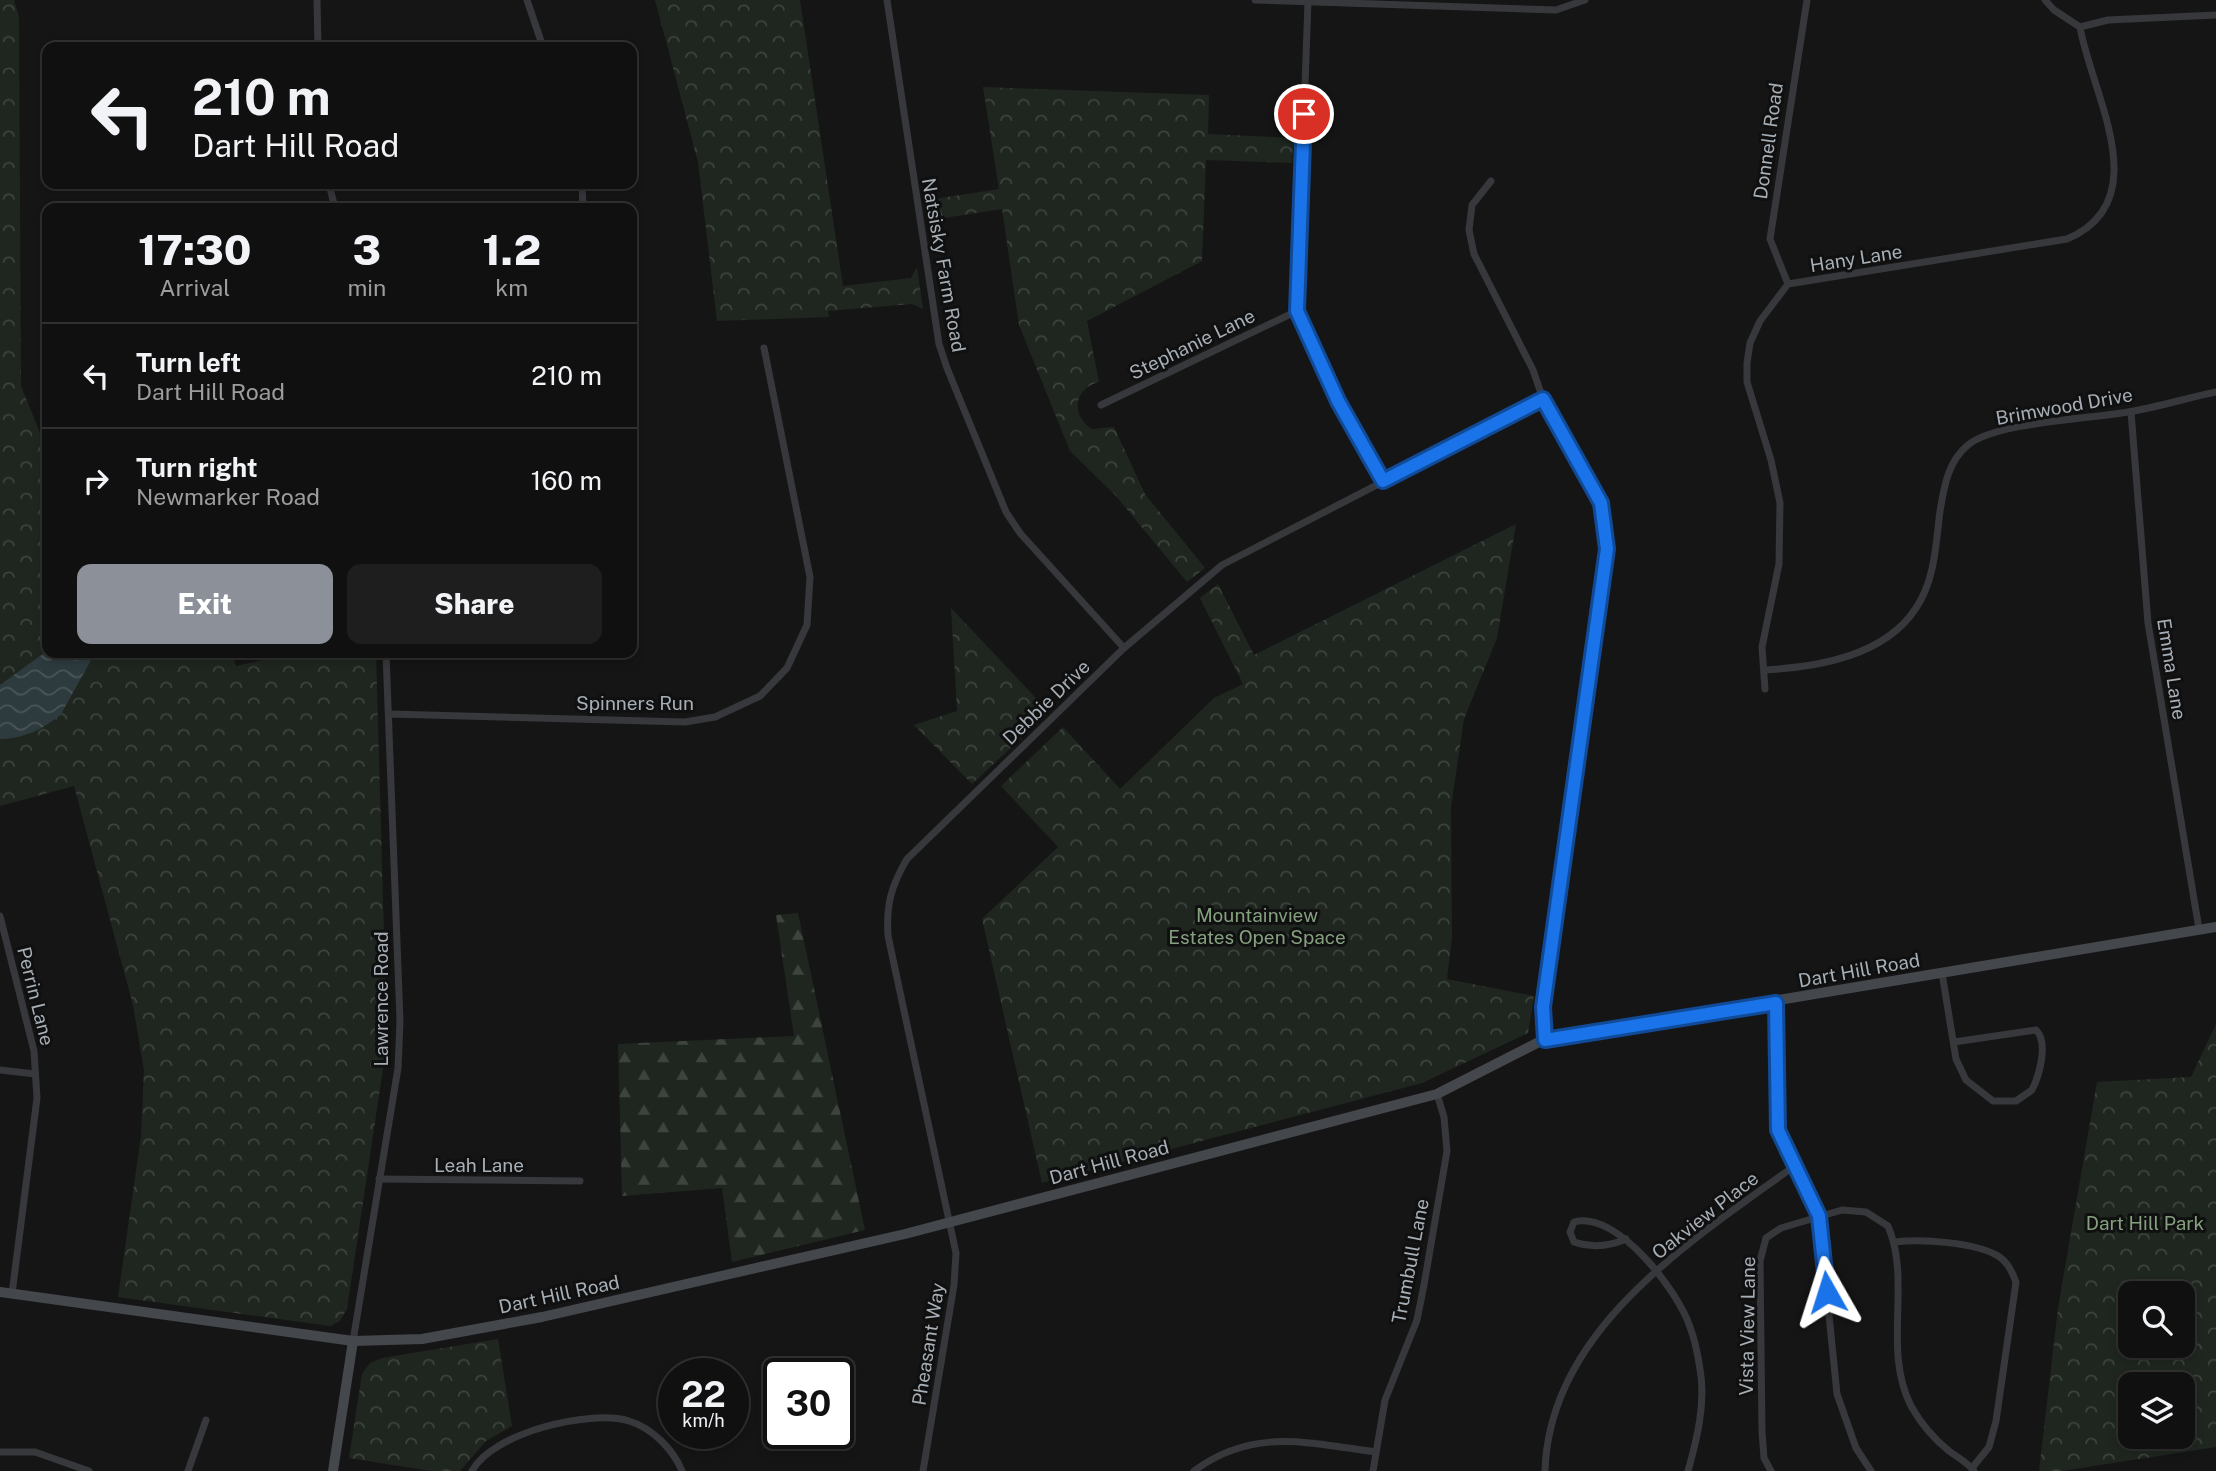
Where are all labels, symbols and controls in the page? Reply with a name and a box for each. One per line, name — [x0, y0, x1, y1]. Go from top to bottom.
text: 210 m — [192, 68, 331, 126]
icon: left — [77, 70, 168, 161]
street label: Donnell Road — [1749, 81, 1787, 201]
pin — [1274, 84, 1334, 144]
icon: arrive — [1285, 95, 1323, 133]
text: Dart Hill Road — [192, 127, 399, 164]
street label: Natsisky Farm Road — [918, 176, 970, 354]
text: 17:30 — [138, 225, 251, 274]
text: 3 — [353, 225, 381, 274]
text: 1.2 — [482, 225, 541, 274]
street label: Hany Lane — [1808, 240, 1904, 276]
text: Arrival — [159, 274, 230, 301]
text: min — [347, 274, 386, 301]
text: km — [495, 274, 528, 301]
street label: Stephanie Lane — [1126, 304, 1258, 384]
text: Turn left — [136, 347, 241, 378]
icon: left — [77, 357, 115, 395]
text: 210 m — [531, 360, 602, 391]
text: Dart Hill Road — [136, 378, 285, 405]
street label: Brimwood Drive — [1994, 383, 2134, 429]
text: Turn right — [136, 452, 258, 483]
icon: right — [77, 462, 115, 500]
text: 160 m — [531, 465, 602, 496]
text: Newmarker Road — [136, 483, 320, 510]
button: Exit — [77, 564, 333, 644]
button: Share — [347, 564, 602, 644]
street label: Emma Lane — [2153, 617, 2191, 721]
street label: Debbie Drive — [998, 655, 1094, 749]
street label: Spinners Run — [576, 692, 694, 714]
park label: Mountainview Estates Open Space — [1168, 904, 1346, 948]
street label: Lawrence Road — [370, 931, 392, 1067]
street label: Perrin Lane — [13, 944, 59, 1048]
street label: Dart Hill Road — [1796, 948, 1922, 992]
street label: Dart Hill Road — [1047, 1135, 1171, 1189]
street label: Leah Lane — [434, 1154, 524, 1176]
street label: Oakview Place — [1647, 1167, 1763, 1263]
street label: Trumbull Lane — [1387, 1197, 1433, 1325]
park label: Dart Hill Park — [2086, 1212, 2205, 1234]
position arrow — [1790, 1255, 1864, 1329]
street label: Vista View Lane — [1735, 1256, 1759, 1396]
street label: Dart Hill Road — [497, 1270, 621, 1318]
street label: Pheasant Way — [907, 1281, 949, 1407]
map controls — [2118, 1281, 2195, 1449]
button: search — [2118, 1281, 2195, 1358]
speed limit sign: 30 — [763, 1358, 854, 1449]
button: layers — [2118, 1372, 2195, 1449]
text: 22 — [681, 1374, 726, 1415]
text: km/h — [682, 1410, 725, 1431]

